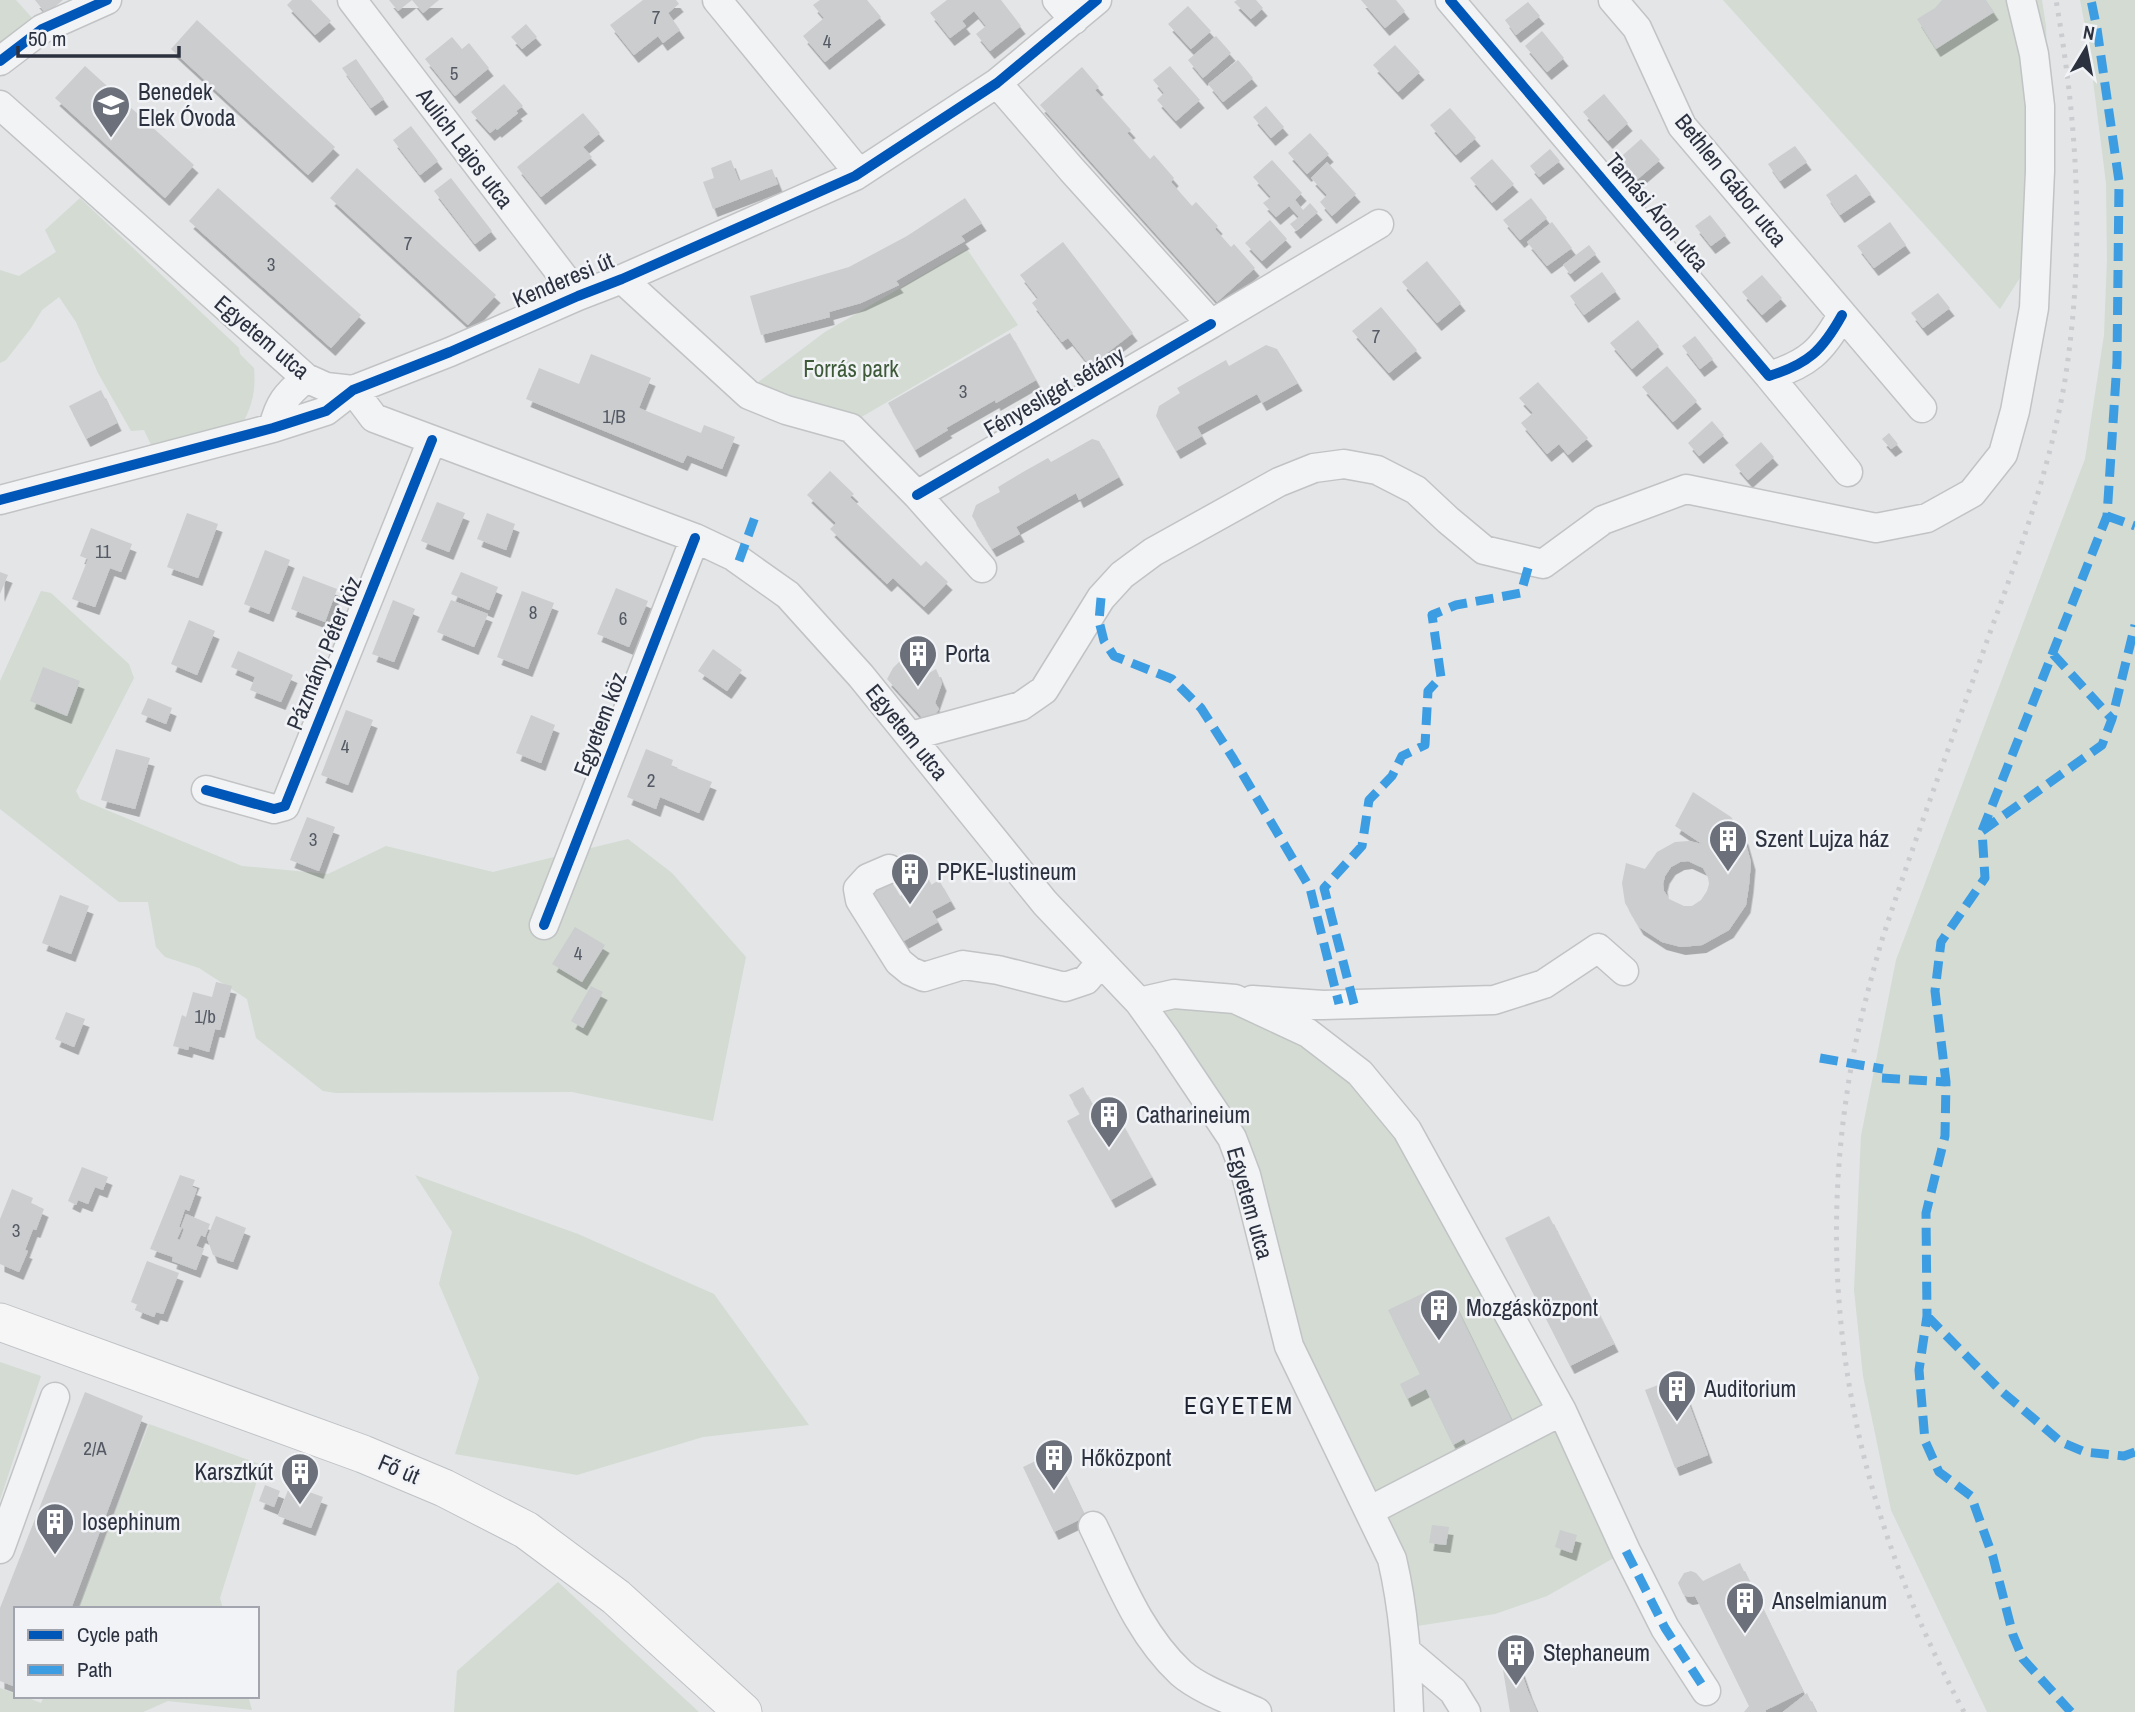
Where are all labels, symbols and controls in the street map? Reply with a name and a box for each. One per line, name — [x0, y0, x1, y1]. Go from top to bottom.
house number: 7 — [652, 4, 661, 30]
scale bar — [18, 14, 178, 58]
north arrow — [2051, 14, 2121, 84]
text: N — [2081, 18, 2097, 46]
text: 50 m — [28, 24, 66, 53]
house number: 4 — [823, 28, 832, 54]
house number: 5 — [450, 60, 459, 86]
place label: Benedek Elek Óvoda — [138, 76, 236, 133]
street label: Aulich Lajos utca — [409, 80, 521, 215]
school or university icon: Benedek Elek Óvoda — [90, 84, 132, 139]
street label: Bethlen Gábor utca — [1668, 107, 1795, 253]
street label: Tamási Áron utca — [1599, 146, 1717, 278]
house number: 7 — [404, 230, 413, 256]
street label: Kenderesi út — [508, 244, 618, 315]
house number: 3 — [267, 251, 275, 277]
street label: Egyetem utca — [208, 288, 317, 386]
house number: 7 — [1372, 323, 1381, 349]
street label: Fényesliget sétány — [978, 339, 1130, 444]
park label: Forrás park — [803, 353, 899, 384]
house number: 3 — [959, 378, 967, 404]
house number: 1/B — [602, 403, 626, 429]
house number: 11 — [95, 538, 111, 564]
street label: Pázmány Péter köz — [279, 571, 369, 734]
house number: 8 — [529, 599, 537, 625]
house number: 6 — [619, 605, 627, 631]
building icon: Porta — [897, 633, 939, 688]
place label: Porta — [945, 638, 991, 669]
street label: Egyetem köz — [566, 667, 634, 780]
street label: Egyetem utca — [859, 677, 956, 787]
house number: 4 — [341, 733, 350, 759]
house number: 2 — [647, 767, 655, 793]
building icon: Szent Lujza ház — [1707, 818, 1749, 873]
place label: Szent Lujza ház — [1755, 823, 1889, 854]
house number: 3 — [309, 826, 317, 852]
building icon: PPKE-Iustineum — [889, 851, 931, 906]
place label: PPKE-Iustineum — [937, 856, 1076, 887]
house number: 4 — [574, 940, 583, 966]
house number: 1/b — [194, 1003, 216, 1029]
building icon: Catharineium — [1088, 1094, 1130, 1149]
place label: Catharineium — [1136, 1099, 1250, 1130]
street label: Egyetem utca — [1220, 1143, 1281, 1263]
house number: 3 — [12, 1217, 20, 1243]
building icon: Mozgásközpont — [1418, 1287, 1460, 1342]
place label: Mozgásközpont — [1466, 1292, 1598, 1323]
building icon: Auditorium — [1656, 1368, 1698, 1423]
place label: Auditorium — [1703, 1373, 1796, 1404]
district label: EGYETEM — [1184, 1389, 1294, 1421]
house number: 2/A — [83, 1435, 107, 1461]
building icon: Hőközpont — [1033, 1437, 1075, 1492]
place label: Hőközpont — [1081, 1442, 1171, 1473]
street label: Fő út — [374, 1446, 425, 1491]
building icon: Karsztkút — [279, 1451, 321, 1506]
place label: Karsztkút — [194, 1456, 273, 1487]
building icon: Iosephinum — [34, 1501, 76, 1556]
place label: Iosephinum — [82, 1506, 181, 1537]
building icon: Anselmianum — [1724, 1580, 1766, 1635]
place label: Anselmianum — [1771, 1585, 1887, 1616]
legend — [14, 1607, 259, 1698]
text: Cycle path — [77, 1620, 158, 1649]
building icon: Stephaneum — [1495, 1632, 1537, 1687]
place label: Stephaneum — [1543, 1637, 1650, 1668]
text: Path — [77, 1655, 112, 1684]

